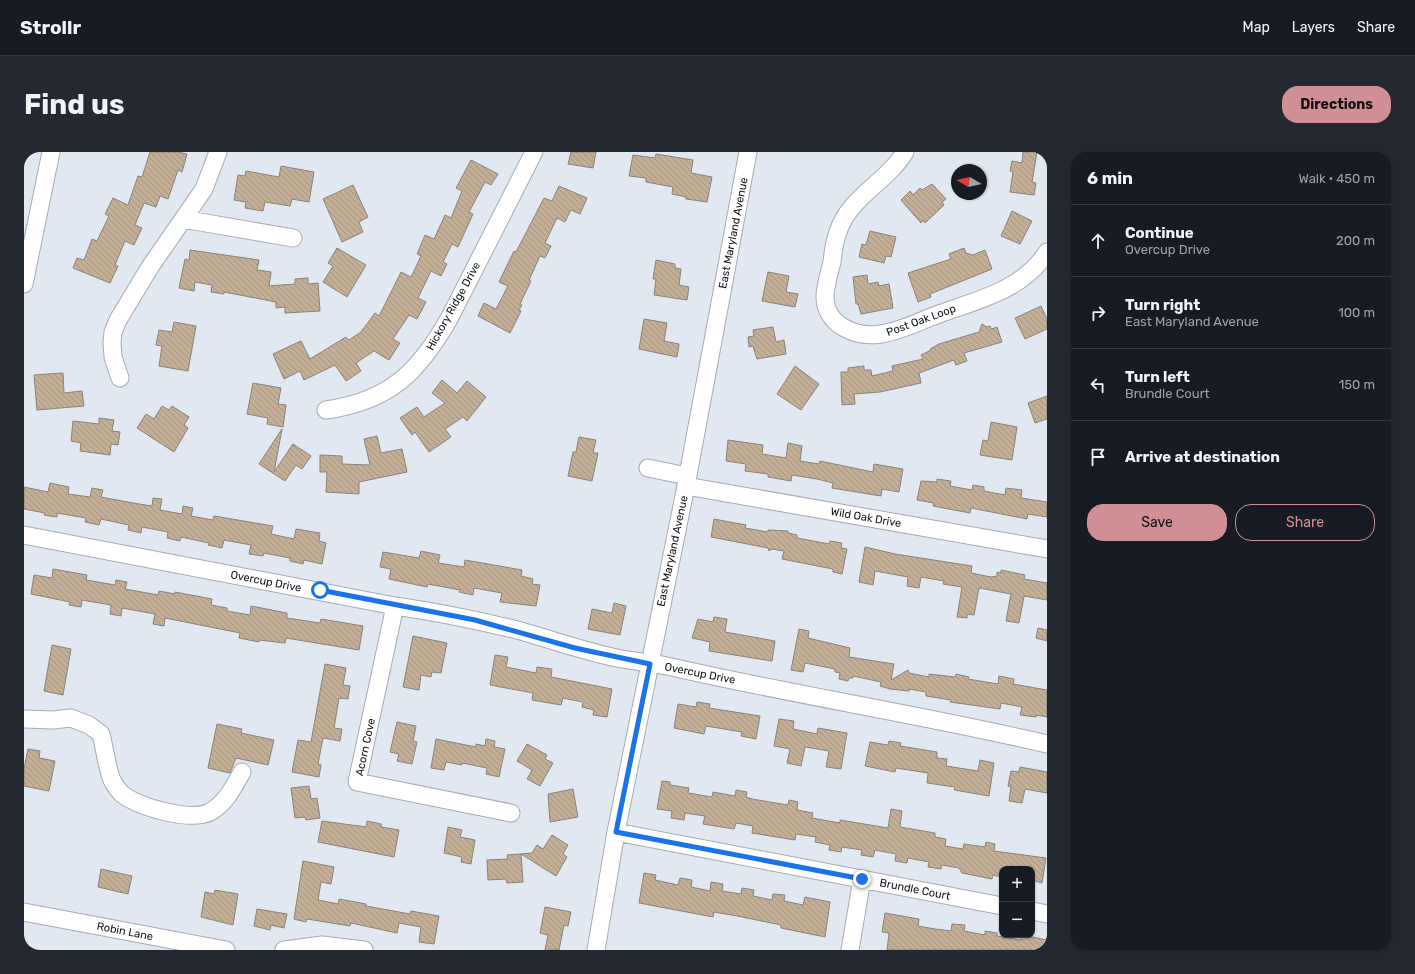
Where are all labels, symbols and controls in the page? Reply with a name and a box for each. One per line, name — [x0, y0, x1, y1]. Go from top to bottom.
text: Strollr — [20, 16, 81, 39]
text: Map — [1243, 19, 1270, 36]
text: Layers — [1292, 19, 1335, 36]
text: Share — [1357, 19, 1395, 36]
button: Directions — [1282, 86, 1391, 123]
text: Find us — [24, 88, 124, 121]
north arrow — [951, 164, 987, 200]
text: 6 min — [1087, 168, 1133, 188]
text: Walk · 450 m — [1299, 171, 1375, 186]
street label: East Maryland Avenue — [716, 176, 751, 290]
text: Continue — [1125, 224, 1194, 242]
icon: ahead — [1087, 230, 1109, 252]
text: 200 m — [1336, 233, 1375, 248]
text: Overcup Drive — [1125, 242, 1210, 257]
street label: Hickory Ridge Drive — [424, 260, 483, 353]
text: Turn right — [1125, 296, 1200, 314]
street label: Post Oak Loop — [885, 302, 958, 339]
icon: right — [1087, 302, 1109, 324]
text: 100 m — [1338, 305, 1375, 320]
text: East Maryland Avenue — [1125, 314, 1259, 329]
text: Turn left — [1125, 368, 1190, 386]
icon: left — [1087, 374, 1109, 396]
text: 150 m — [1339, 377, 1375, 392]
text: Brundle Court — [1125, 386, 1210, 401]
icon: arrive — [1087, 446, 1109, 468]
text: Arrive at destination — [1125, 448, 1280, 466]
street label: East Maryland Avenue — [654, 494, 691, 608]
button: Save — [1087, 504, 1227, 541]
button: Share — [1235, 504, 1375, 541]
street label: Wild Oak Drive — [830, 505, 902, 530]
street label: Overcup Drive — [229, 568, 302, 595]
route start — [311, 581, 329, 599]
street label: Overcup Drive — [663, 660, 736, 687]
street label: Acorn Cove — [353, 717, 378, 777]
map controls — [999, 866, 1035, 938]
button: + — [999, 866, 1035, 902]
route end — [853, 870, 871, 888]
street label: Brundle Court — [879, 876, 952, 903]
button: − — [999, 902, 1035, 938]
street label: Robin Lane — [96, 920, 154, 943]

